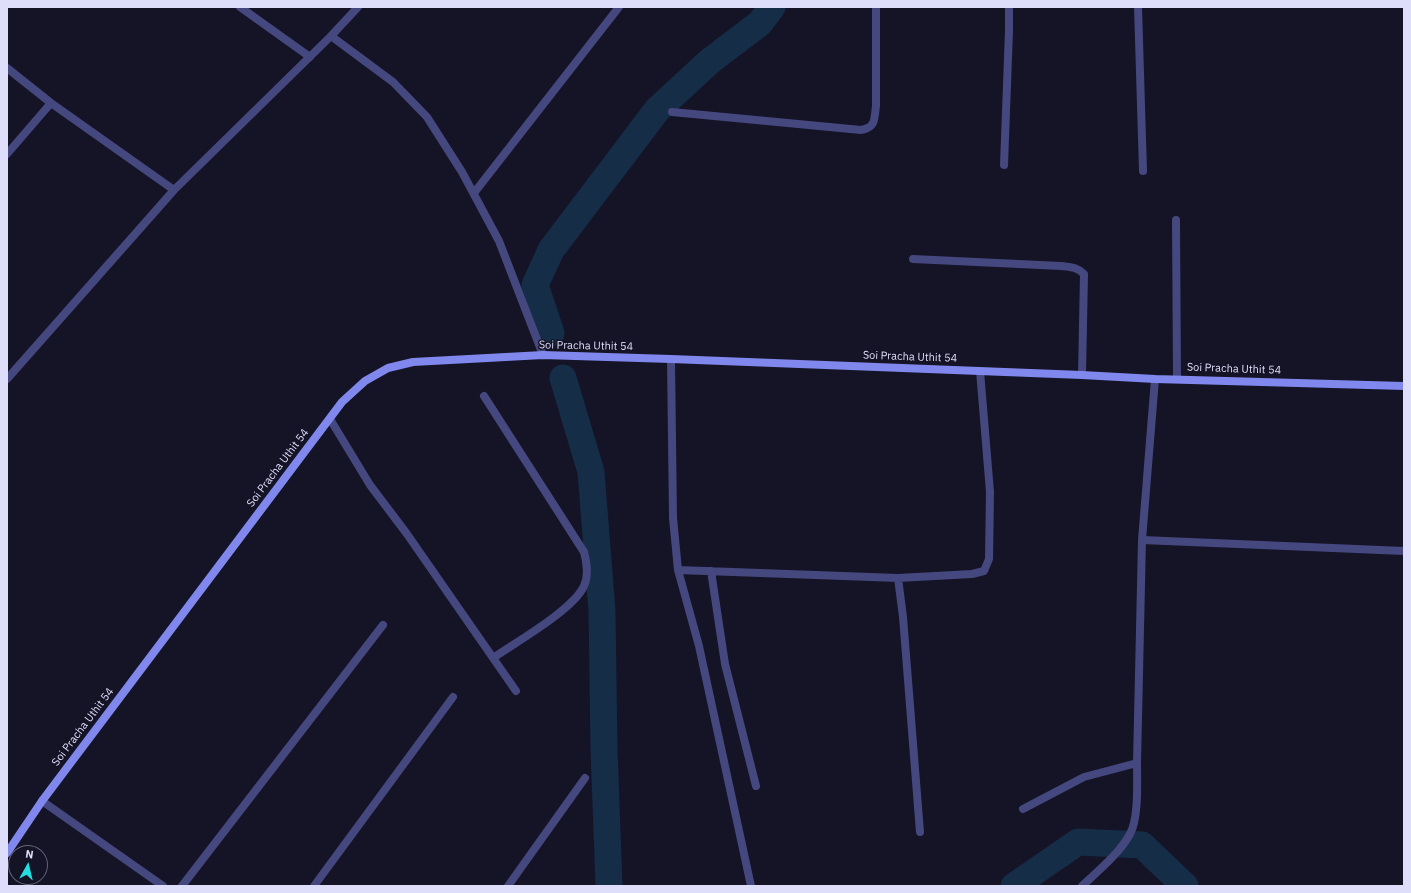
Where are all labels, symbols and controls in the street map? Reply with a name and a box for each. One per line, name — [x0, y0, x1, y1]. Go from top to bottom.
street label: Soi Pracha Uthit 54 — [539, 339, 633, 353]
street label: Soi Pracha Uthit 54 — [863, 349, 957, 365]
street label: Soi Pracha Uthit 54 — [1187, 361, 1281, 377]
street label: Soi Pracha Uthit 54 — [244, 426, 312, 510]
street label: Soi Pracha Uthit 54 — [49, 685, 117, 769]
north arrow — [8, 845, 48, 885]
text: N — [25, 847, 34, 862]

